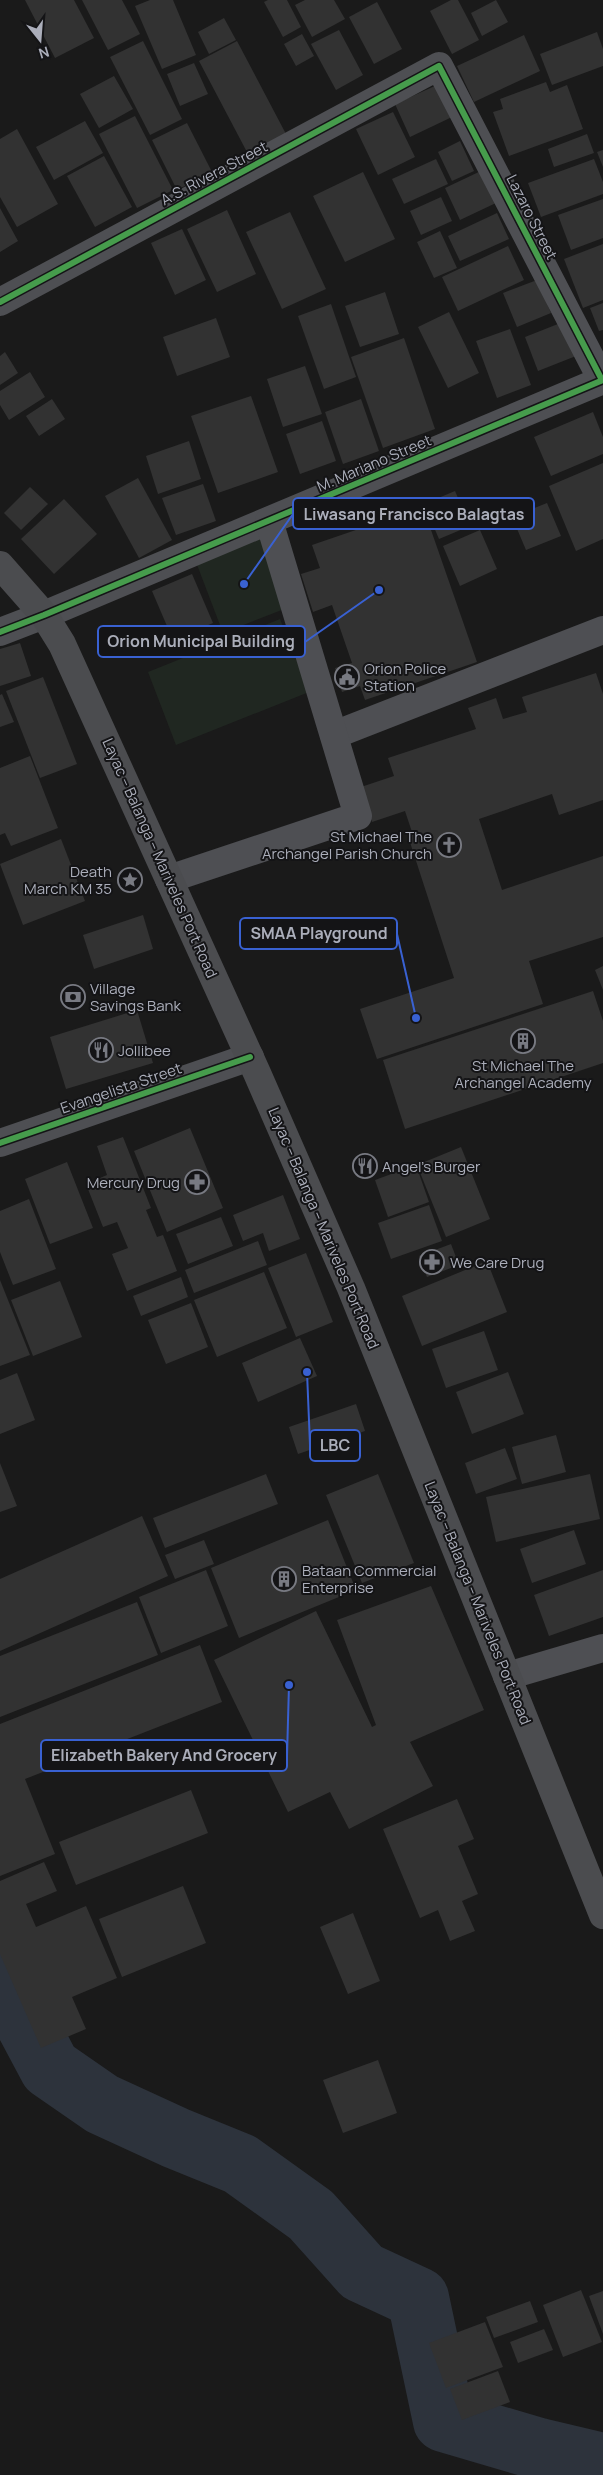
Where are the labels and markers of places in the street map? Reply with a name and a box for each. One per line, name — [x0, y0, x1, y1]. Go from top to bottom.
callout: Liwasang Francisco Balagtas — [293, 498, 534, 529]
callout: Orion Municipal Building — [98, 626, 305, 657]
place label: Orion Police Station — [364, 658, 447, 696]
public building icon: Orion Police Station — [334, 664, 360, 690]
place label: St Michael The Archangel Parish Church — [262, 826, 432, 864]
church icon: St Michael The Archangel Parish Church — [436, 832, 462, 858]
place label: Death March KM 35 — [24, 861, 112, 899]
place icon: Death March KM 35 — [117, 867, 143, 893]
callout: SMAA Playground — [240, 918, 397, 949]
place label: Village Savings Bank — [90, 978, 182, 1016]
bank icon: Village Savings Bank — [60, 984, 86, 1010]
building icon: St Michael The Archangel Academy — [510, 1028, 536, 1054]
restaurant icon: Jollibee — [88, 1037, 114, 1063]
place label: Jollibee — [118, 1040, 171, 1061]
place label: St Michael The Archangel Academy — [454, 1055, 592, 1093]
restaurant icon: Angel's Burger — [352, 1153, 378, 1179]
place label: Angel's Burger — [382, 1156, 481, 1177]
pharmacy icon: Mercury Drug — [184, 1169, 210, 1195]
place label: Mercury Drug — [87, 1172, 180, 1193]
pharmacy icon: We Care Drug — [419, 1249, 445, 1275]
place label: We Care Drug — [450, 1252, 544, 1273]
callout: LBC — [310, 1430, 360, 1461]
place label: Bataan Commercial Enterprise — [302, 1560, 437, 1598]
building icon: Bataan Commercial Enterprise — [271, 1566, 297, 1592]
callout: Elizabeth Bakery And Grocery — [41, 1740, 287, 1771]

